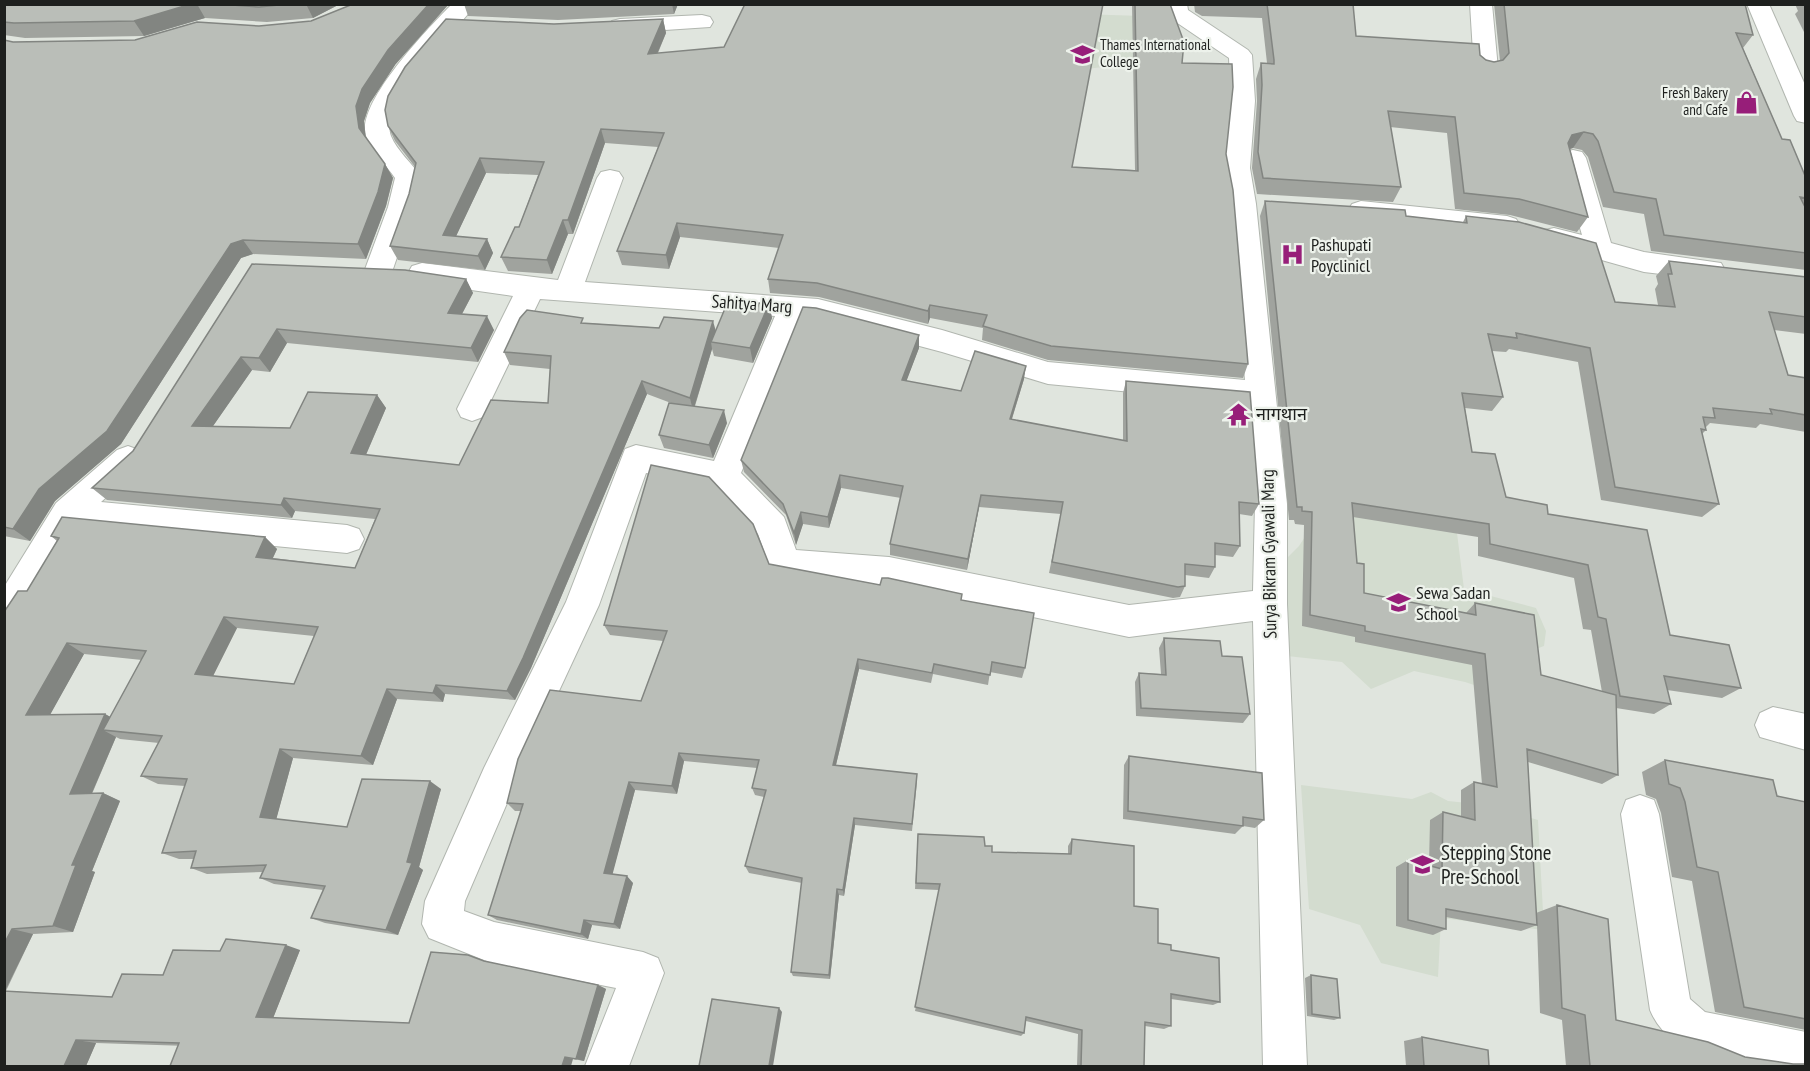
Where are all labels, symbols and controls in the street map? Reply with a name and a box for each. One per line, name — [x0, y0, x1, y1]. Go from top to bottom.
place label: Thames International College — [1100, 35, 1211, 71]
school or university icon: Thames International College — [1069, 41, 1095, 67]
place label: Fresh Bakery and Cafe — [1662, 83, 1728, 119]
shop icon: Fresh Bakery and Cafe — [1733, 89, 1759, 115]
place label: Pashupati Poyclinicl — [1311, 233, 1372, 277]
hospital icon: Pashupati Poyclinicl — [1280, 242, 1306, 268]
street label: Sahitya Marg — [711, 289, 793, 318]
temple icon: नागथान — [1225, 401, 1251, 427]
place label: नागथान — [1256, 402, 1308, 425]
street label: Surya Bikram Gyawali Marg — [1256, 469, 1281, 639]
place label: Sewa Sadan School — [1416, 581, 1490, 625]
school or university icon: Sewa Sadan School — [1385, 590, 1411, 616]
place label: Stepping Stone Pre-School — [1441, 839, 1551, 890]
school or university icon: Stepping Stone Pre-School — [1410, 852, 1436, 878]

